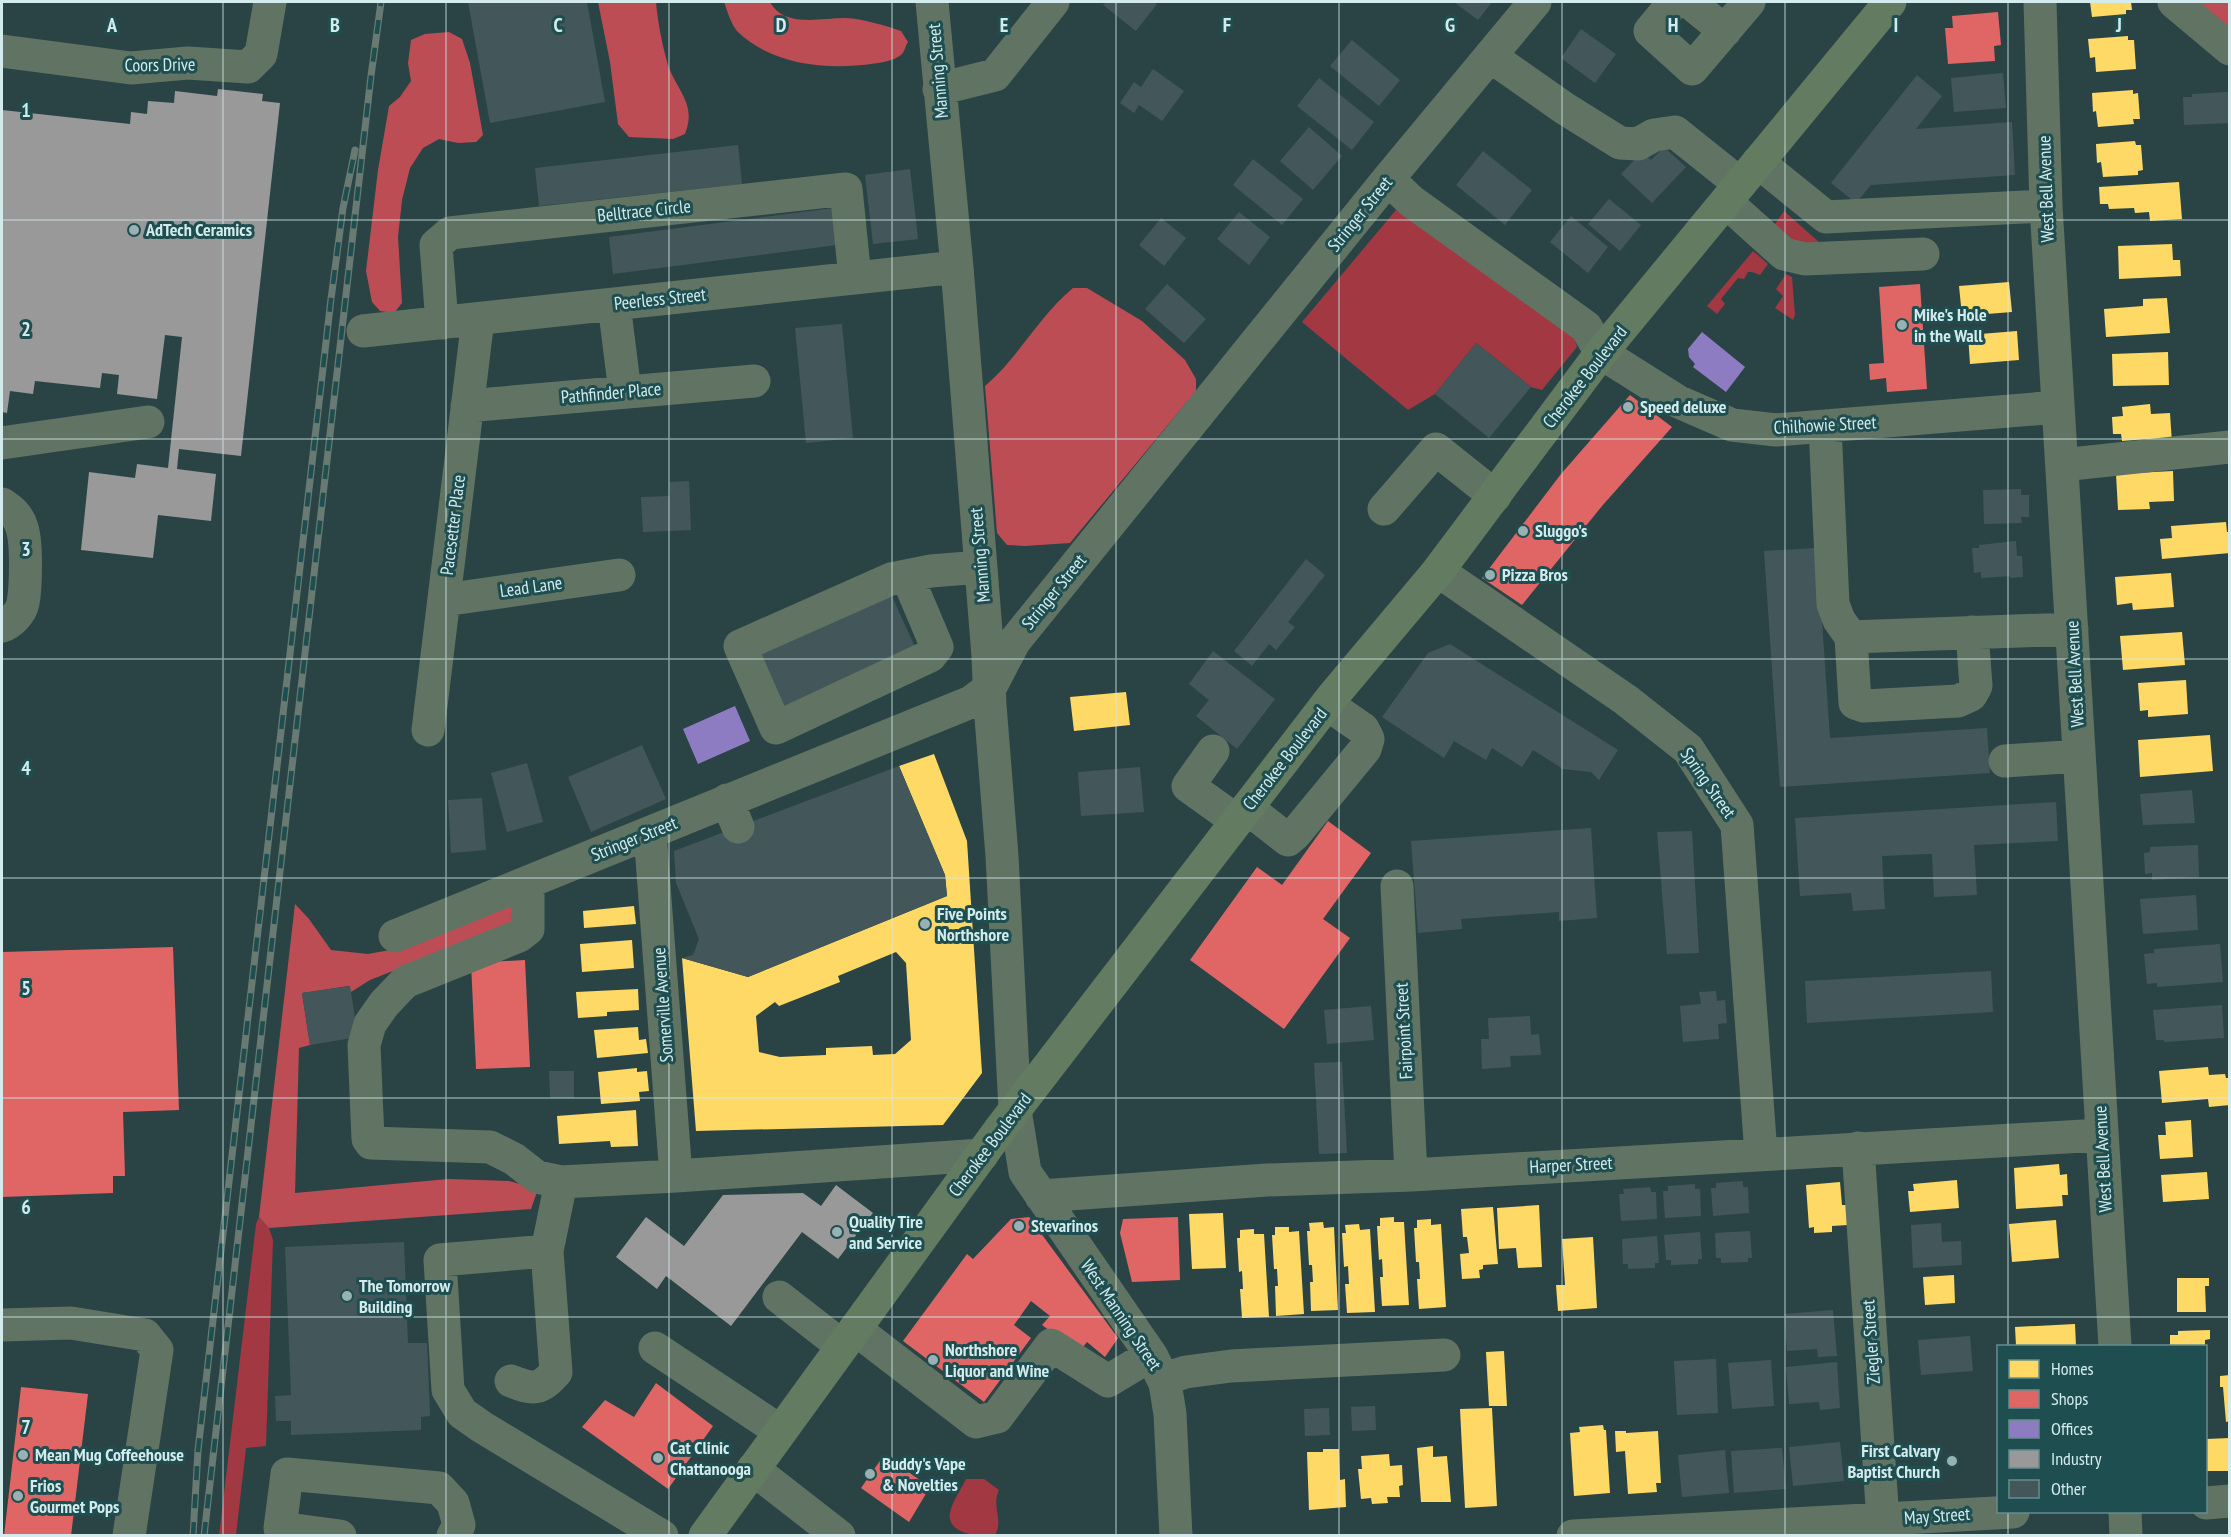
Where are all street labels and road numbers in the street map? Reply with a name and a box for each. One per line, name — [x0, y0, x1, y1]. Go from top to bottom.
street label: Manning Street — [922, 23, 953, 119]
street label: Coors Drive — [124, 52, 196, 77]
street label: West Bell Avenue — [2032, 135, 2059, 243]
street label: Stringer Street — [1322, 171, 1397, 256]
street label: Belltrace Circle — [596, 194, 692, 227]
street label: Peerless Street — [613, 282, 707, 315]
street label: Cherokee Boulevard — [1537, 321, 1632, 433]
street label: Pathfinder Place — [560, 377, 662, 408]
street label: Chilhowie Street — [1773, 410, 1877, 439]
street label: Pacesetter Place — [435, 473, 470, 576]
street label: Manning Street — [964, 507, 995, 603]
street label: Stringer Street — [1016, 549, 1091, 634]
street label: Lead Lane — [498, 571, 564, 602]
street label: West Bell Avenue — [2060, 620, 2089, 728]
street label: Cherokee Boulevard — [1237, 703, 1332, 815]
street label: Spring Street — [1676, 743, 1741, 823]
street label: Stringer Street — [587, 811, 680, 866]
street label: Somerville Avenue — [647, 947, 678, 1063]
street label: Fairpoint Street — [1389, 982, 1418, 1080]
street label: Cherokee Boulevard — [943, 1088, 1036, 1201]
street label: West Bell Avenue — [2088, 1105, 2117, 1213]
street label: Harper Street — [1529, 1151, 1613, 1178]
street label: West Manning Street — [1076, 1255, 1167, 1375]
street label: Ziegler Street — [1856, 1299, 1885, 1385]
street label: May Street — [1903, 1502, 1971, 1529]

